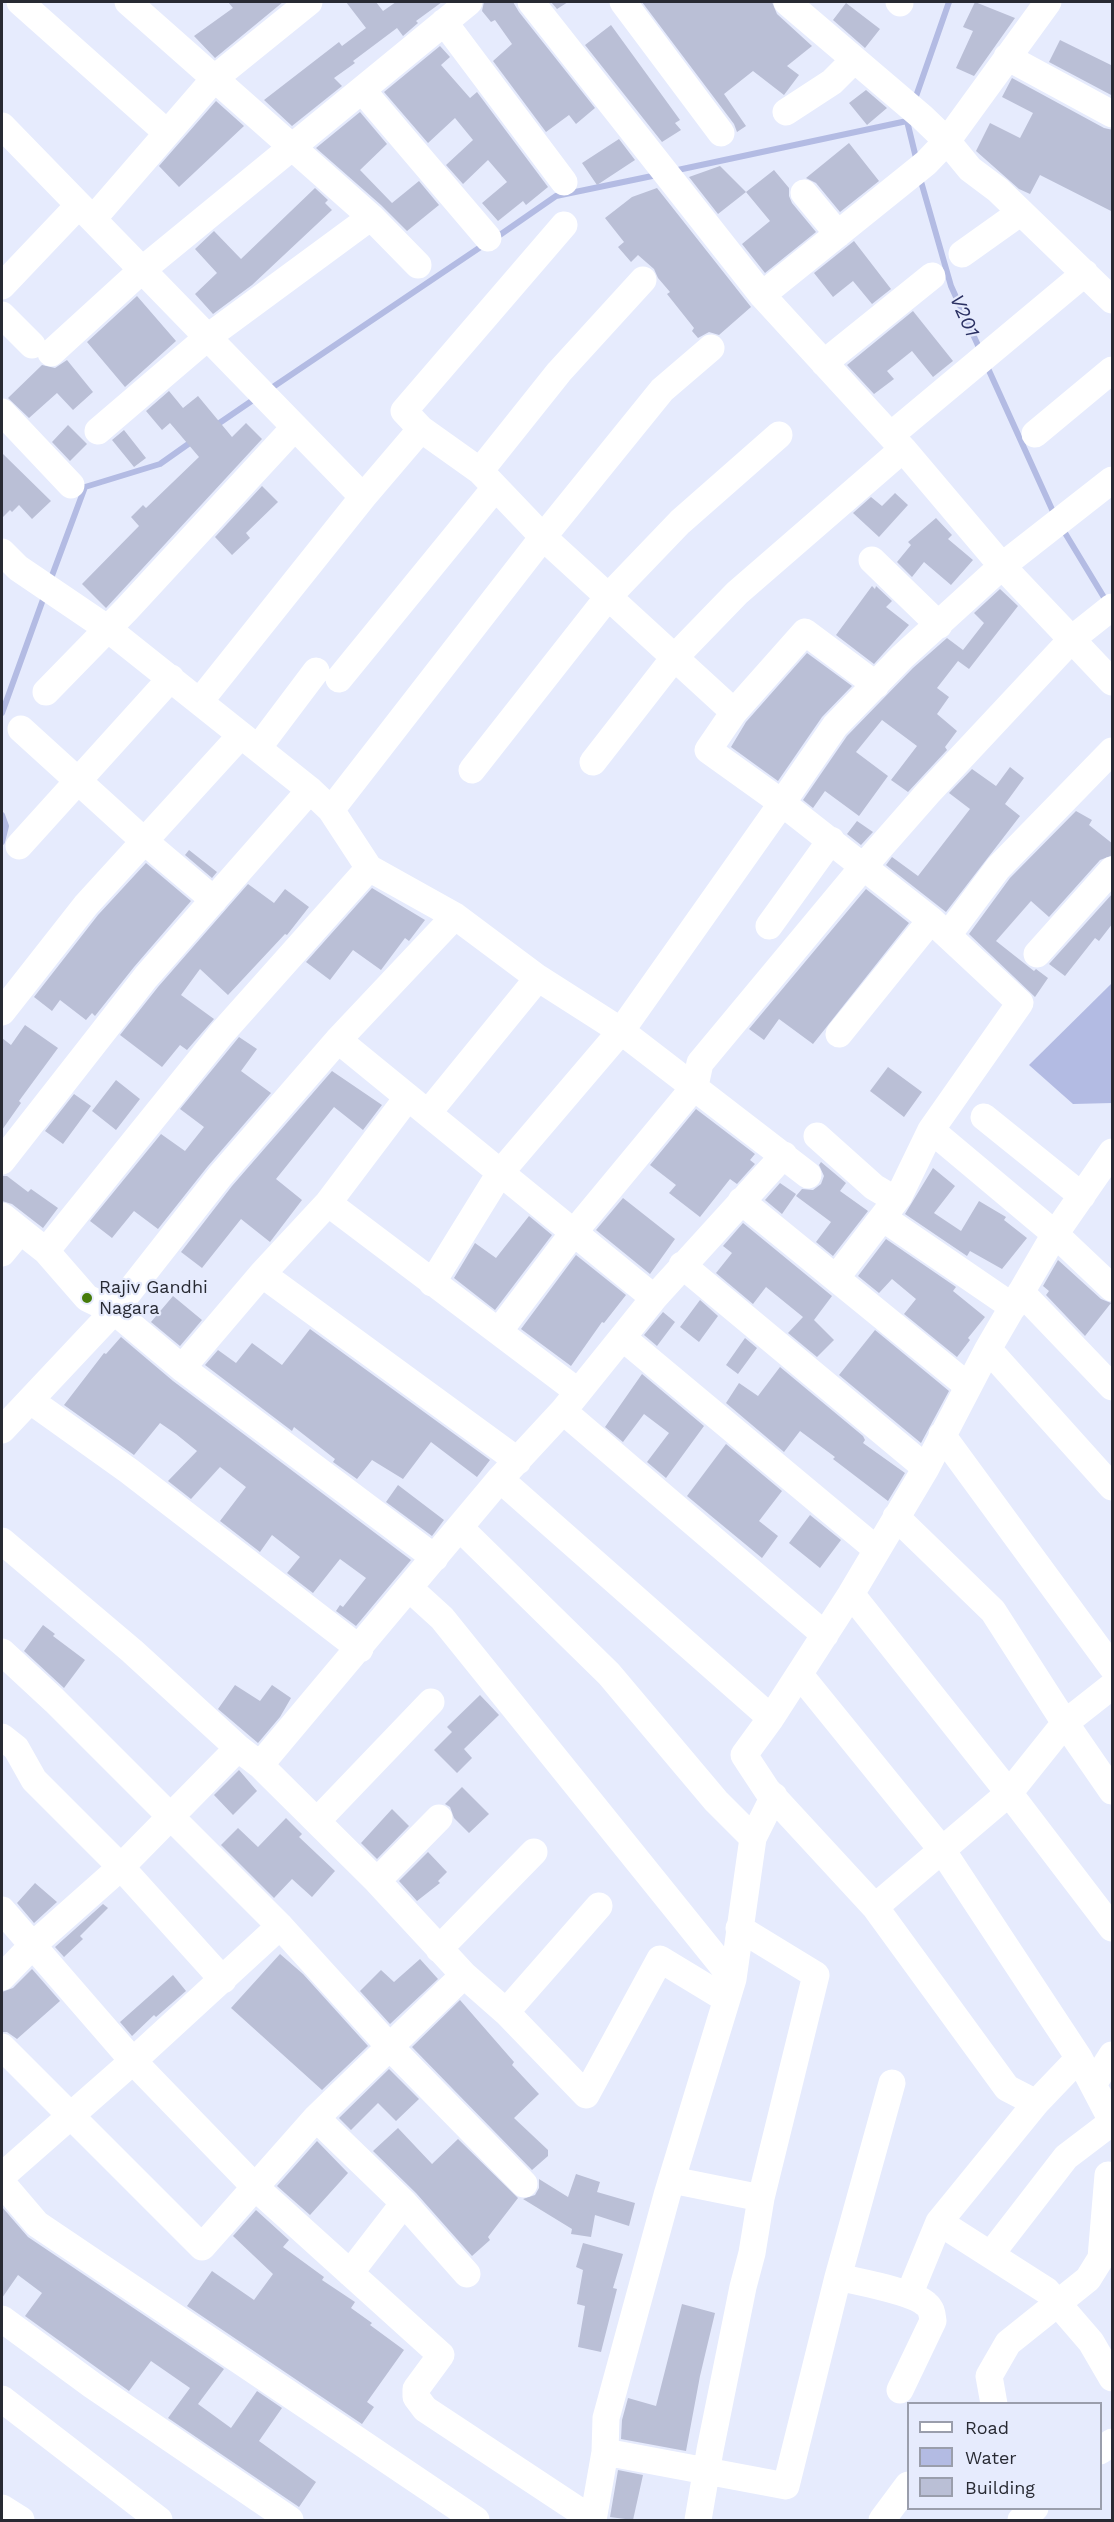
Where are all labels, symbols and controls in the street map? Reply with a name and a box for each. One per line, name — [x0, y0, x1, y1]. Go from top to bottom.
water label: V201 — [944, 291, 984, 341]
place label: Rajiv Gandhi Nagara — [99, 1277, 208, 1320]
marker: Rajiv Gandhi Nagara — [80, 1291, 94, 1305]
legend — [907, 2402, 1102, 2510]
text: Road — [965, 2417, 1009, 2438]
text: Water — [965, 2447, 1017, 2468]
text: Building — [965, 2477, 1035, 2498]

